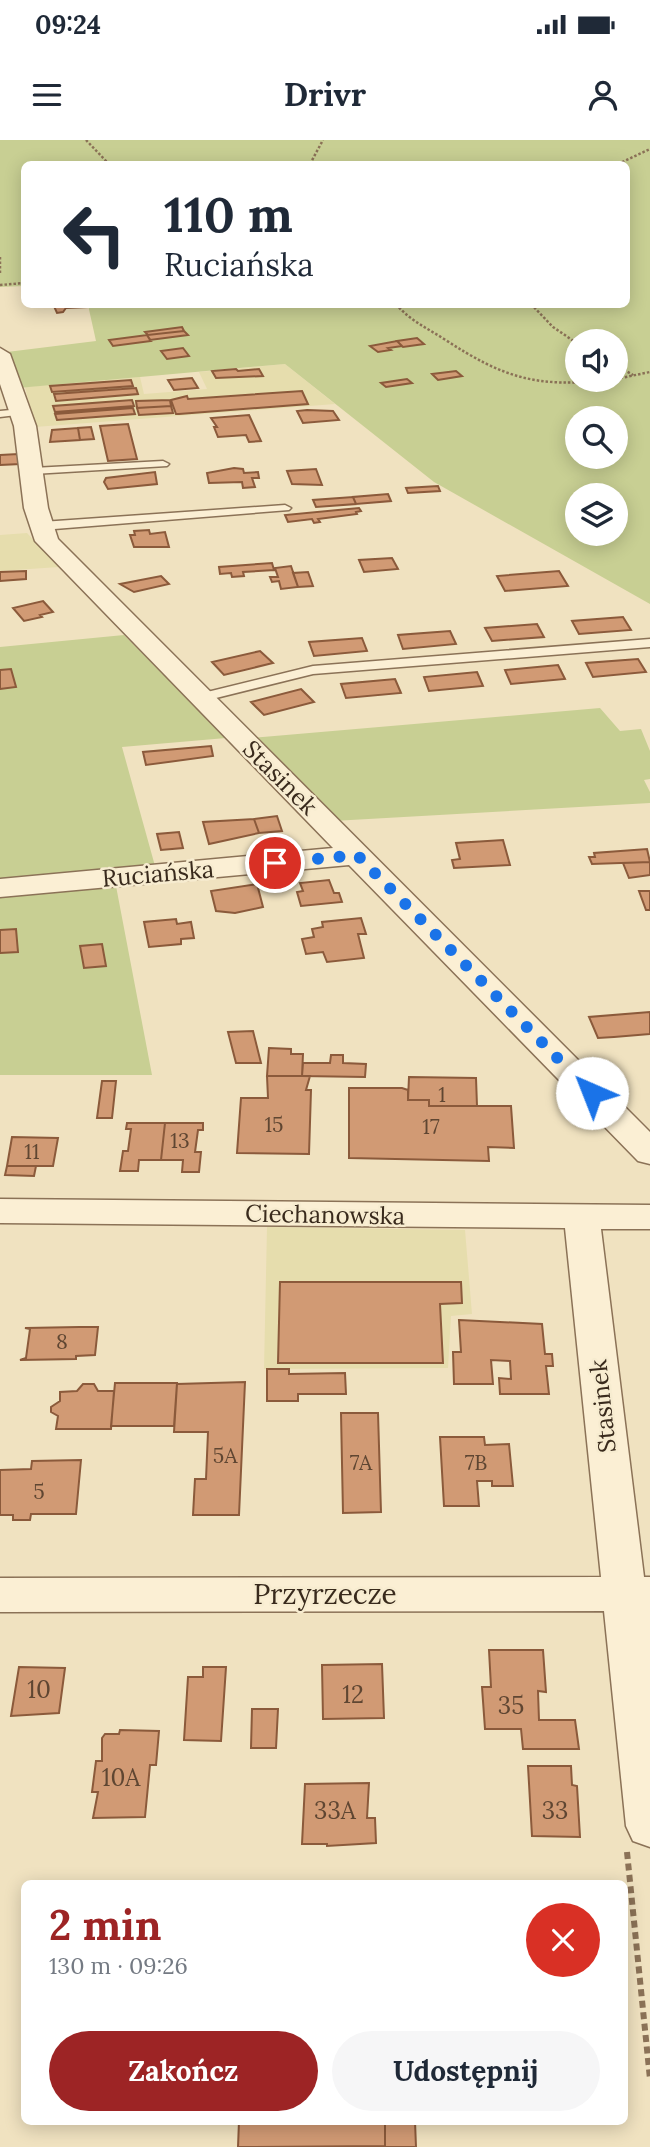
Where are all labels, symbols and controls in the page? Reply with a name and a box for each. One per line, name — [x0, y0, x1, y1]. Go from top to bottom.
text: 09:24 — [35, 8, 101, 41]
text: Drivr — [284, 74, 366, 115]
icon: menu — [28, 76, 66, 114]
icon: person — [584, 76, 622, 114]
text: 110 m — [164, 183, 293, 245]
icon: left — [49, 189, 140, 280]
text: Ruciańska — [164, 244, 314, 285]
map controls — [565, 329, 628, 546]
button: sound — [565, 329, 628, 392]
button: search — [565, 406, 628, 469]
button: layers — [565, 483, 628, 546]
street label: Stasinek — [236, 734, 324, 822]
pin — [245, 833, 305, 893]
icon: arrive — [256, 844, 294, 882]
street label: Ruciańska — [101, 853, 215, 894]
position arrow — [555, 1056, 629, 1130]
house number: 1 — [438, 1081, 446, 1108]
house number: 15 — [264, 1111, 284, 1138]
house number: 17 — [422, 1113, 440, 1140]
house number: 13 — [170, 1127, 190, 1154]
house number: 11 — [24, 1138, 40, 1165]
street label: Ciechanowska — [245, 1198, 405, 1231]
house number: 8 — [56, 1328, 68, 1355]
street label: Stasinek — [582, 1358, 623, 1454]
house number: 5A — [213, 1442, 238, 1469]
house number: 7A — [350, 1449, 373, 1476]
house number: 7B — [465, 1449, 487, 1476]
house number: 5 — [33, 1478, 45, 1505]
street label: Przyrzecze — [253, 1576, 397, 1612]
house number: 10 — [27, 1674, 51, 1705]
house number: 12 — [342, 1679, 364, 1710]
house number: 35 — [498, 1690, 524, 1721]
house number: 10A — [102, 1762, 141, 1793]
house number: 33A — [314, 1795, 357, 1826]
house number: 33 — [542, 1795, 568, 1826]
text: 2 min — [49, 1898, 162, 1952]
button: close — [526, 1903, 600, 1977]
text: 130 m · 09:26 — [49, 1951, 188, 1980]
button: Zakończ — [49, 2031, 318, 2111]
button: Udostępnij — [332, 2031, 600, 2111]

